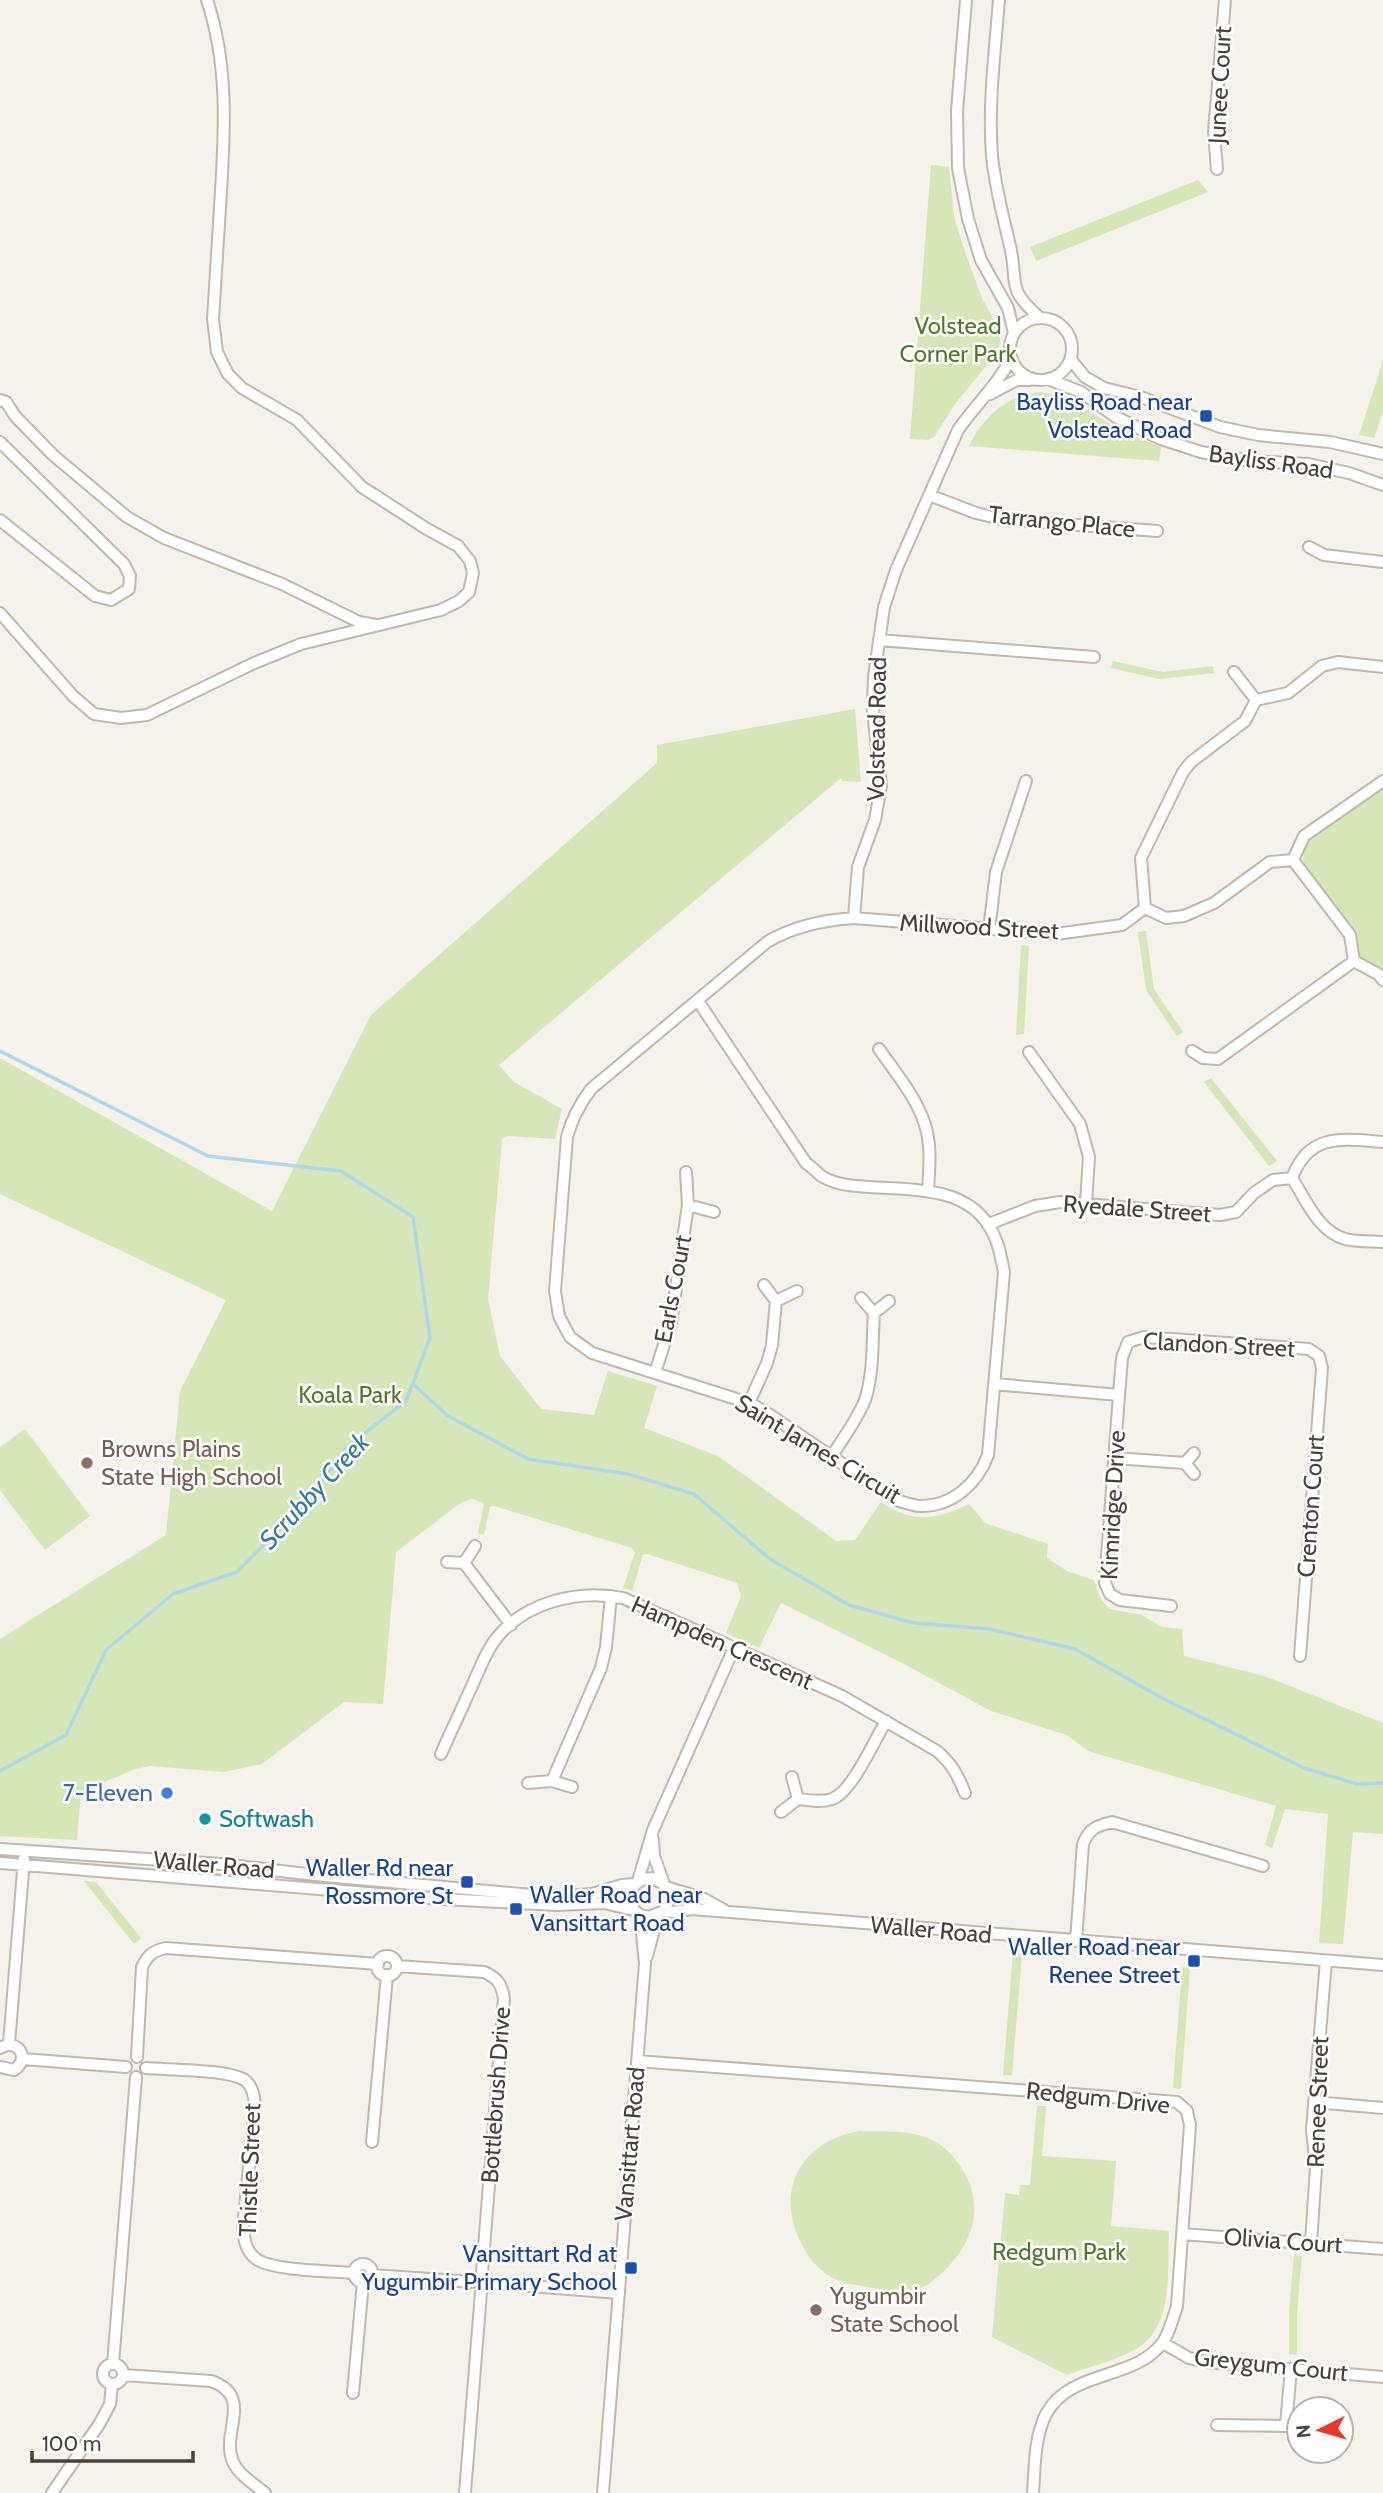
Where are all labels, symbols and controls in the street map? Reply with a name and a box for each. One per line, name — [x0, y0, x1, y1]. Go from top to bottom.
street label: Junee Court — [1202, 25, 1237, 146]
park label: Volstead Corner Park — [899, 311, 1017, 368]
place label: Bayliss Road near Volstead Road — [1016, 387, 1192, 444]
marker: Bayliss Road near Volstead Road — [1198, 408, 1214, 424]
street label: Bayliss Road — [1207, 438, 1335, 485]
street label: Tarrango Place — [987, 499, 1137, 544]
street label: Volstead Road — [861, 656, 892, 802]
street label: Millwood Street — [899, 908, 1059, 945]
street label: Ryedale Street — [1062, 1189, 1212, 1228]
street label: Earls Court — [648, 1232, 697, 1345]
street label: Clandon Street — [1142, 1326, 1296, 1363]
park label: Koala Park — [298, 1380, 402, 1409]
street label: Saint James Circuit — [730, 1388, 906, 1509]
water label: Scrubby Creek — [252, 1426, 376, 1556]
street label: Kimridge Drive — [1094, 1429, 1131, 1581]
street label: Crenton Court — [1291, 1433, 1330, 1578]
place label: Browns Plains State High School — [101, 1434, 282, 1491]
marker: Browns Plains State High School — [79, 1455, 95, 1471]
street label: Hampden Crescent — [627, 1590, 817, 1696]
place label: 7-Eleven — [63, 1778, 153, 1807]
marker: 7-Eleven — [159, 1785, 175, 1801]
place label: Softwash — [219, 1804, 314, 1833]
marker: Softwash — [197, 1811, 213, 1827]
street label: Waller Road — [152, 1845, 276, 1884]
place label: Waller Rd near Rossmore St — [306, 1853, 453, 1910]
marker: Waller Rd near Rossmore St — [459, 1874, 475, 1890]
place label: Waller Road near Vansittart Road — [530, 1880, 702, 1937]
marker: Waller Road near Vansittart Road — [508, 1901, 524, 1917]
street label: Waller Road — [869, 1910, 993, 1949]
place label: Waller Road near Renee Street — [1008, 1932, 1180, 1989]
marker: Waller Road near Renee Street — [1186, 1953, 1202, 1969]
street label: Bottlebrush Drive — [475, 2006, 516, 2184]
street label: Renee Street — [1301, 2036, 1334, 2168]
street label: Vansittart Road — [608, 2066, 651, 2222]
street label: Redgum Drive — [1025, 2076, 1171, 2119]
street label: Thistle Street — [233, 2103, 266, 2237]
street label: Olivia Court — [1223, 2222, 1343, 2259]
park label: Redgum Park — [992, 2237, 1126, 2266]
place label: Vansittart Rd at Yugumbir Primary School — [361, 2239, 617, 2296]
marker: Vansittart Rd at Yugumbir Primary School — [623, 2260, 639, 2276]
place label: Yugumbir State School — [829, 2281, 959, 2338]
marker: Yugumbir State School — [808, 2302, 824, 2318]
street label: Greygum Court — [1193, 2342, 1349, 2387]
north arrow — [1285, 2395, 1355, 2465]
scale bar — [32, 2420, 192, 2464]
text: N — [1292, 2424, 1316, 2439]
text: 100 m — [42, 2431, 101, 2456]

